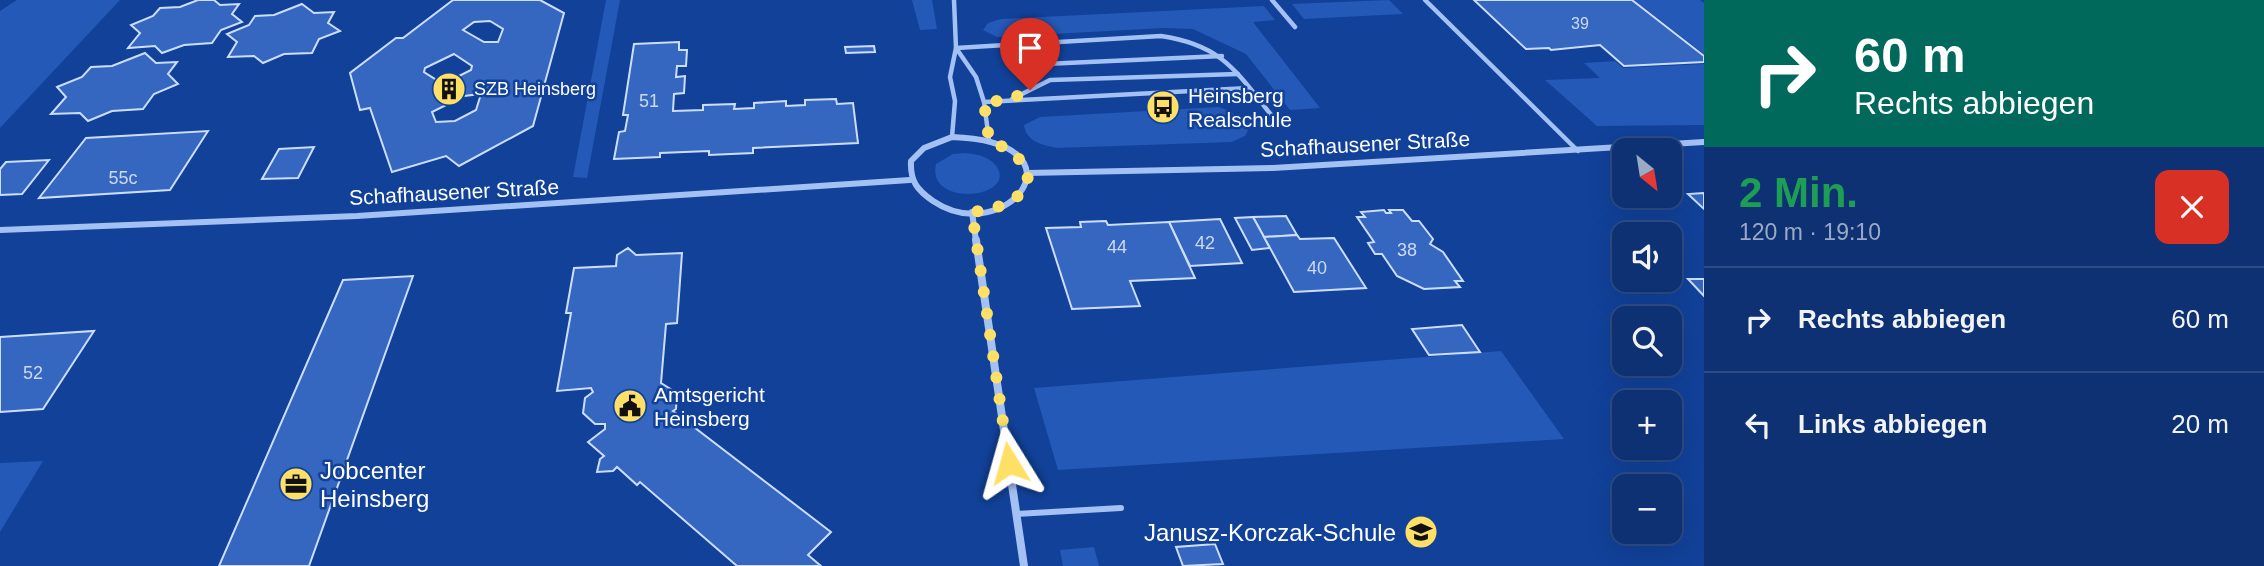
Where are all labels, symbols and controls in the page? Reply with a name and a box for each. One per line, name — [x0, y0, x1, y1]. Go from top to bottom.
house number: 39 — [1571, 15, 1589, 32]
pin — [1000, 18, 1060, 90]
icon: right — [1739, 28, 1830, 119]
text: 60 m — [1854, 28, 1966, 82]
icon: arrive — [1011, 29, 1049, 67]
building icon: SZB Heinsberg — [430, 70, 468, 108]
place label: SZB Heinsberg — [474, 79, 596, 99]
place label: Heinsberg Realschule — [1188, 84, 1292, 131]
text: Rechts abbiegen — [1854, 85, 2094, 121]
bus stop icon: Heinsberg Realschule — [1144, 88, 1182, 126]
house number: 51 — [639, 91, 659, 111]
street label: Schafhausener Straße — [1259, 127, 1471, 161]
north arrow — [1612, 138, 1682, 208]
map controls — [1612, 138, 1682, 544]
house number: 55c — [108, 168, 138, 188]
text: 2 Min. — [1739, 169, 1858, 216]
button: close — [2155, 170, 2229, 244]
street label: Schafhausener Straße — [348, 175, 560, 209]
text: 120 m · 19:10 — [1739, 219, 1881, 245]
button: sound — [1612, 222, 1682, 292]
house number: 42 — [1195, 233, 1215, 253]
house number: 44 — [1107, 237, 1127, 257]
house number: 38 — [1397, 240, 1417, 260]
house number: 40 — [1307, 258, 1327, 278]
icon: right — [1739, 301, 1777, 339]
text: Rechts abbiegen — [1798, 304, 2006, 334]
text: 60 m — [2171, 304, 2229, 334]
button: search — [1612, 306, 1682, 376]
house number: 52 — [23, 363, 43, 383]
place label: Amtsgericht Heinsberg — [654, 383, 765, 430]
public building icon: Amtsgericht Heinsberg — [611, 387, 649, 425]
button: + — [1612, 390, 1682, 460]
icon: left — [1739, 406, 1777, 444]
text: Links abbiegen — [1798, 409, 1987, 439]
text: 20 m — [2171, 409, 2229, 439]
position arrow — [972, 426, 1046, 500]
place label: Jobcenter Heinsberg — [320, 457, 429, 512]
office icon: Jobcenter Heinsberg — [277, 465, 315, 503]
button: − — [1612, 474, 1682, 544]
school or university icon: Janusz-Korczak-Schule — [1402, 513, 1440, 551]
place label: Janusz-Korczak-Schule — [1144, 519, 1396, 546]

